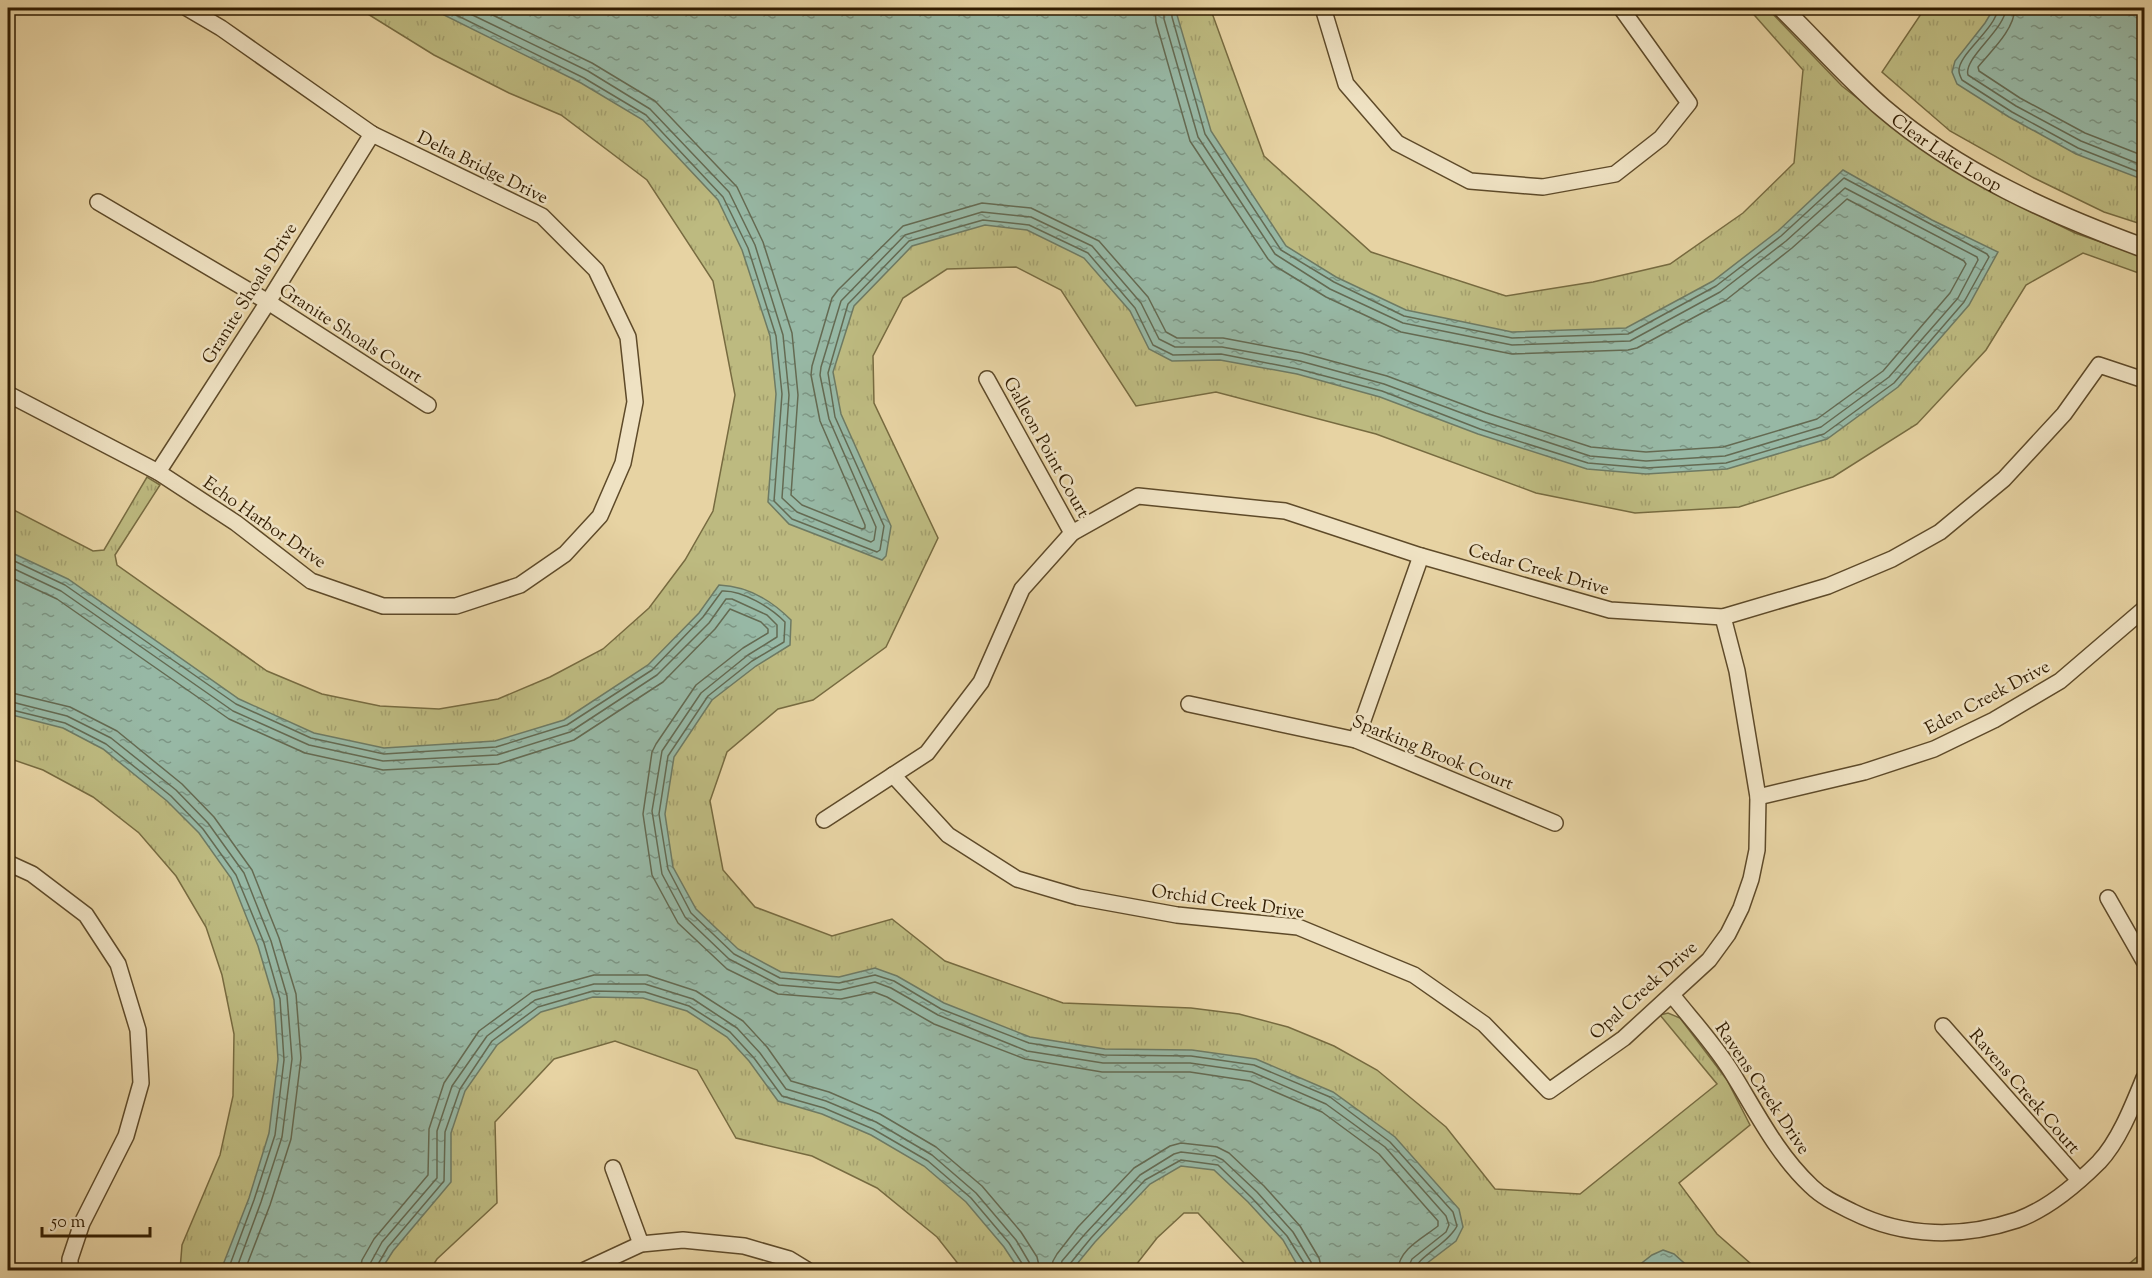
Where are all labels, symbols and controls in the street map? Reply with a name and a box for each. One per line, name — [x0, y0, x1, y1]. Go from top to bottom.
street label: Clear Lake Loop — [1884, 108, 2006, 200]
street label: Delta Bridge Drive — [412, 126, 552, 212]
street label: Granite Shoals Drive — [197, 218, 305, 370]
street label: Granite Shoals Court — [273, 279, 427, 391]
street label: Galleon Point Court — [996, 373, 1095, 523]
street label: Echo Harbor Drive — [197, 471, 331, 576]
street label: Cedar Creek Drive — [1465, 538, 1612, 604]
street label: Eden Creek Drive — [1921, 655, 2055, 743]
street label: Sparking Brook Court — [1348, 710, 1517, 798]
street label: Orchid Creek Drive — [1149, 879, 1306, 927]
street label: Opal Creek Drive — [1585, 936, 1704, 1047]
street label: Ravens Creek Drive — [1707, 1018, 1815, 1160]
street label: Ravens Creek Court — [1962, 1024, 2085, 1161]
scale bar — [42, 1200, 150, 1238]
text: 50 m — [50, 1210, 86, 1236]

